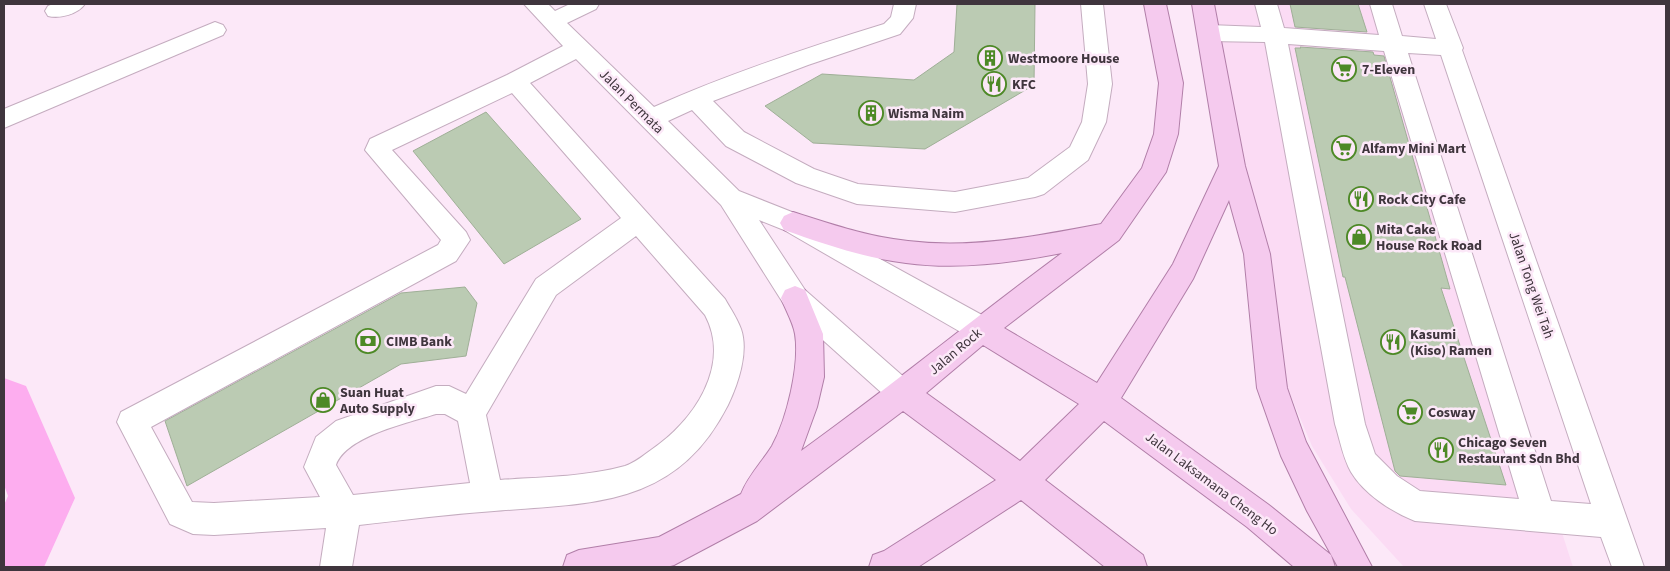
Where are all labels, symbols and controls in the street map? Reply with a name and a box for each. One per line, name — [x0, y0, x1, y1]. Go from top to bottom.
building icon: Westmoore House — [977, 45, 1003, 71]
place label: Westmoore House — [1008, 49, 1120, 69]
supermarket icon: 7-Eleven — [1331, 56, 1357, 82]
place label: 7-Eleven — [1362, 60, 1415, 80]
street label: Jalan Permata — [594, 65, 668, 139]
restaurant icon: KFC — [981, 71, 1007, 97]
place label: KFC — [1012, 75, 1036, 95]
building icon: Wisma Naim — [858, 100, 884, 126]
place label: Wisma Naim — [888, 104, 964, 124]
supermarket icon: Alfamy Mini Mart — [1331, 135, 1357, 161]
place label: Alfamy Mini Mart — [1361, 139, 1467, 159]
restaurant icon: Rock City Cafe — [1348, 186, 1374, 212]
place label: Rock City Cafe — [1378, 190, 1466, 210]
place label: Mita Cake House Rock Road — [1376, 220, 1482, 256]
shop icon: Mita Cake House Rock Road — [1346, 224, 1372, 250]
street label: Jalan Tong Wei Tah — [1503, 229, 1559, 341]
street label: Jalan Rock — [925, 324, 986, 380]
place label: Kasumi (Kiso) Ramen — [1410, 325, 1492, 361]
bank icon: CIMB Bank — [355, 328, 381, 354]
restaurant icon: Kasumi (Kiso) Ramen — [1380, 329, 1406, 355]
place label: CIMB Bank — [386, 332, 452, 352]
place label: Suan Huat Auto Supply — [339, 383, 415, 419]
shop icon: Suan Huat Auto Supply — [310, 387, 336, 413]
supermarket icon: Cosway — [1397, 399, 1423, 425]
place label: Cosway — [1428, 403, 1476, 423]
street label: Jalan Laksamana Cheng Ho — [1141, 427, 1282, 540]
place label: Chicago Seven Restaurant Sdn Bhd — [1458, 433, 1580, 469]
restaurant icon: Chicago Seven Restaurant Sdn Bhd — [1428, 437, 1454, 463]

